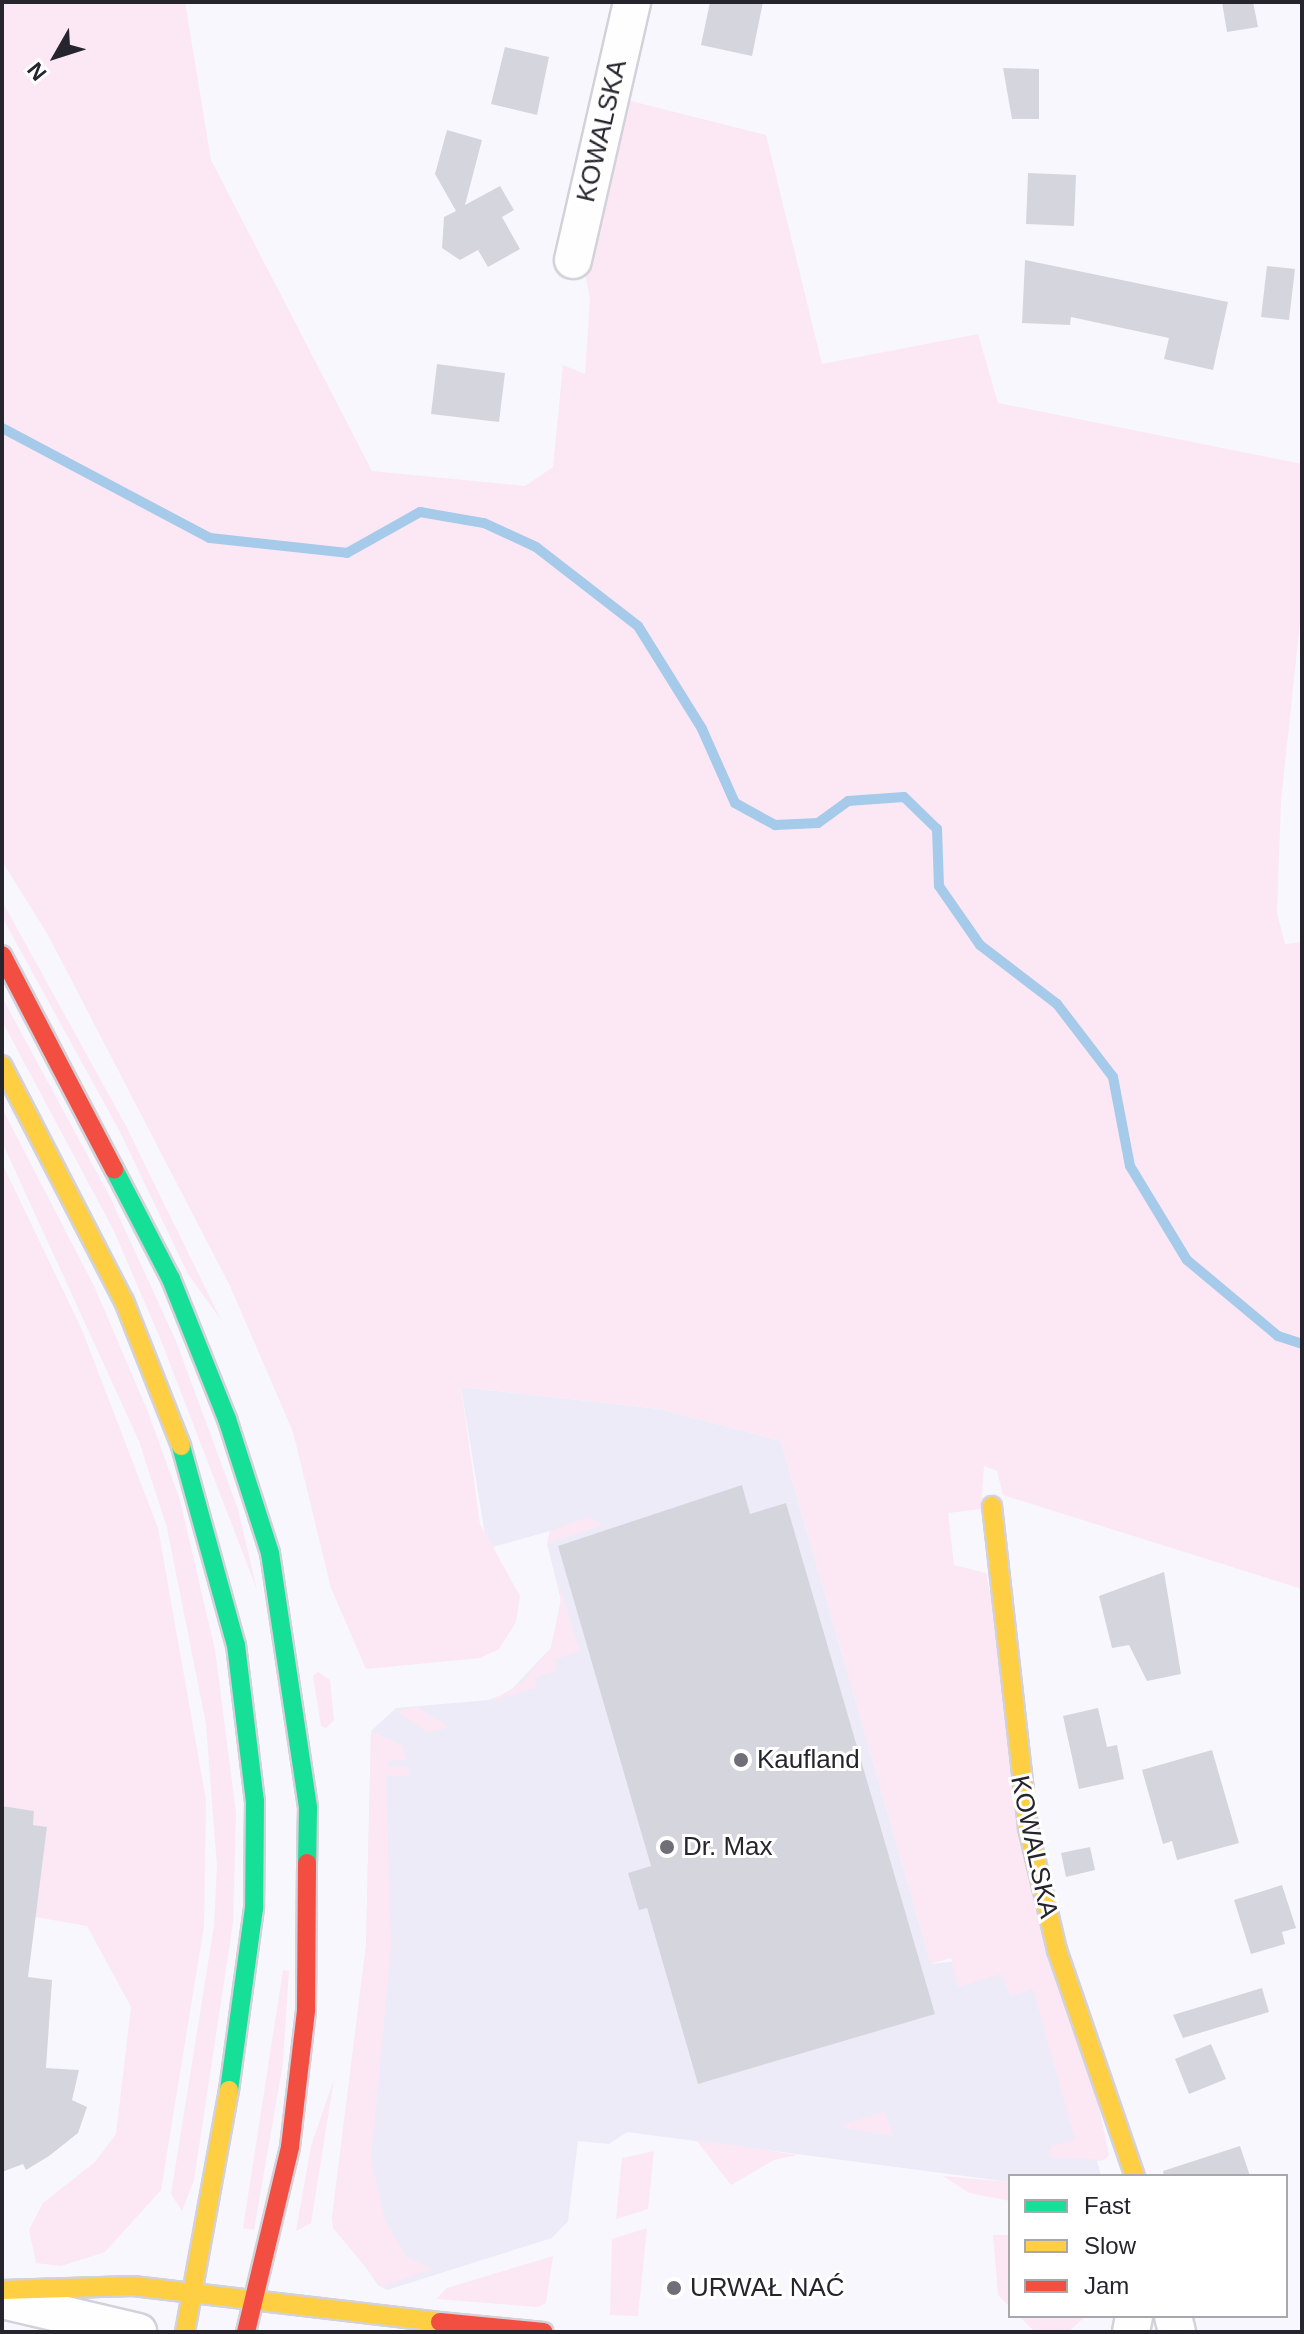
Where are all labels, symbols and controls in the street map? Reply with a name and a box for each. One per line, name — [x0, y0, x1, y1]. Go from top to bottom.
north arrow — [16, 16, 96, 96]
text: N — [22, 57, 52, 85]
street label: KOWALSKA — [570, 57, 634, 205]
place label: Kaufland — [757, 1744, 860, 1776]
marker: Kaufland — [732, 1751, 750, 1769]
street label: KOWALSKA — [1004, 1773, 1064, 1921]
place label: Dr. Max — [683, 1831, 773, 1863]
marker: Dr. Max — [658, 1838, 676, 1856]
legend — [1008, 2174, 1288, 2318]
text: Fast — [1084, 2192, 1131, 2219]
text: Slow — [1084, 2232, 1136, 2259]
place label: URWAŁ NAĆ — [690, 2272, 845, 2304]
text: Jam — [1084, 2272, 1129, 2299]
marker: URWAŁ NAĆ — [665, 2279, 683, 2297]

